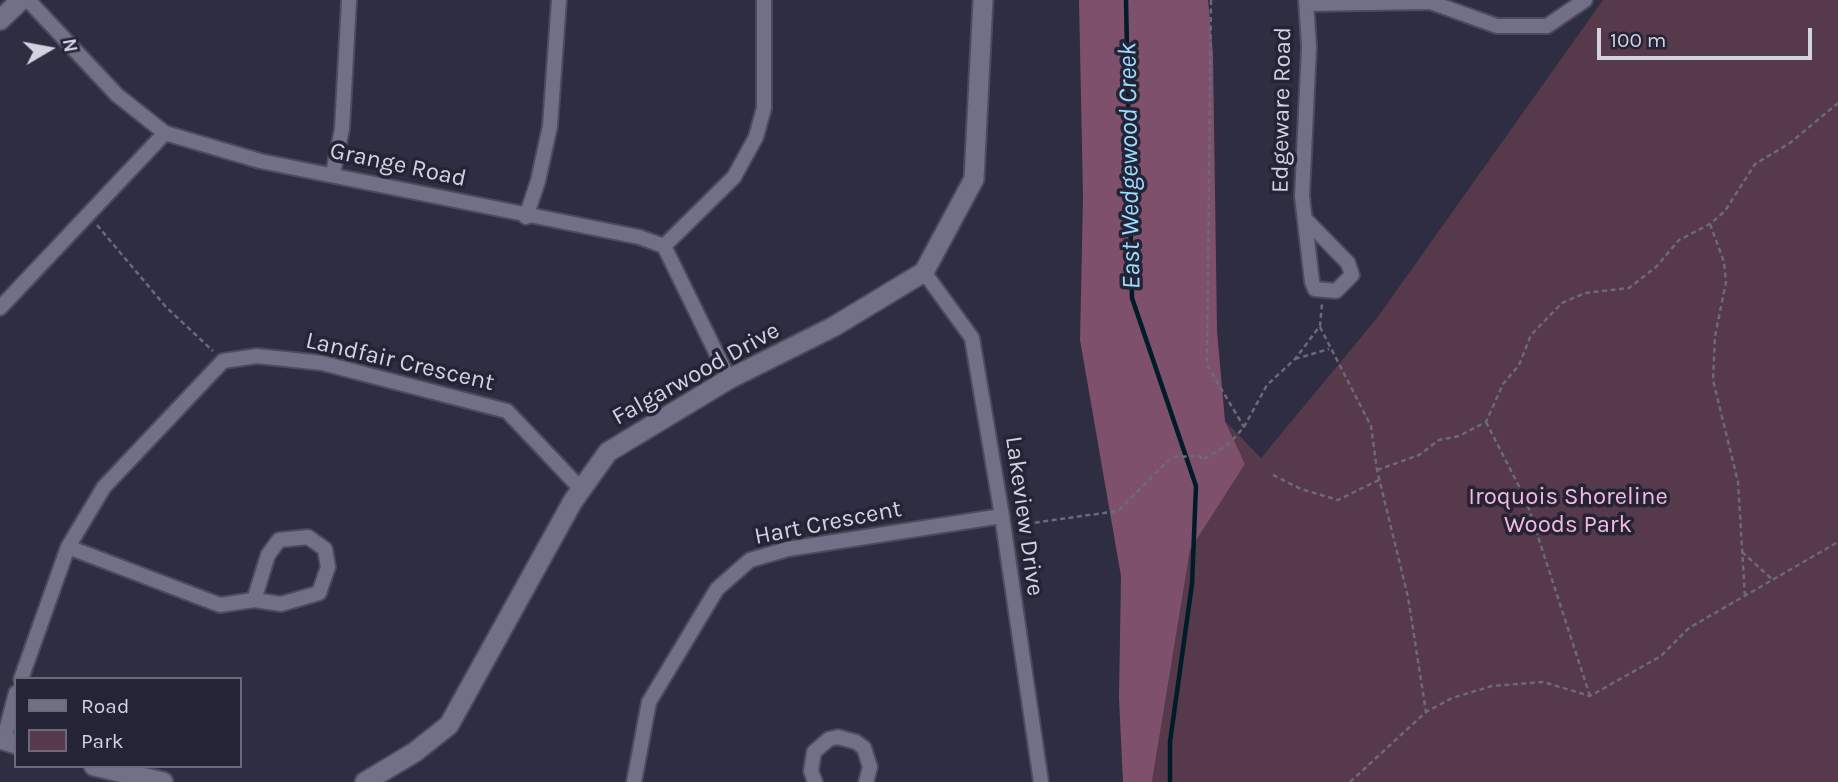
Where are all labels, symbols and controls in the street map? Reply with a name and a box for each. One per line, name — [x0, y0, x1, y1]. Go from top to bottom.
north arrow — [14, 14, 84, 84]
scale bar — [1600, 14, 1815, 58]
street label: Edgeware Road — [1266, 27, 1298, 193]
text: 100 m — [1610, 28, 1667, 52]
text: N — [58, 37, 82, 54]
water label: East Wedgewood Creek — [1112, 42, 1148, 290]
street label: Grange Road — [327, 137, 469, 193]
street label: Falgarwood Drive — [607, 316, 785, 432]
street label: Landfair Crescent — [303, 326, 497, 398]
street label: Lakeview Drive — [999, 434, 1049, 598]
park label: Iroquois Shoreline Woods Park — [1468, 483, 1668, 539]
street label: Hart Crescent — [752, 495, 904, 551]
legend — [14, 677, 242, 768]
text: Road — [81, 694, 129, 718]
text: Park — [81, 729, 124, 753]

